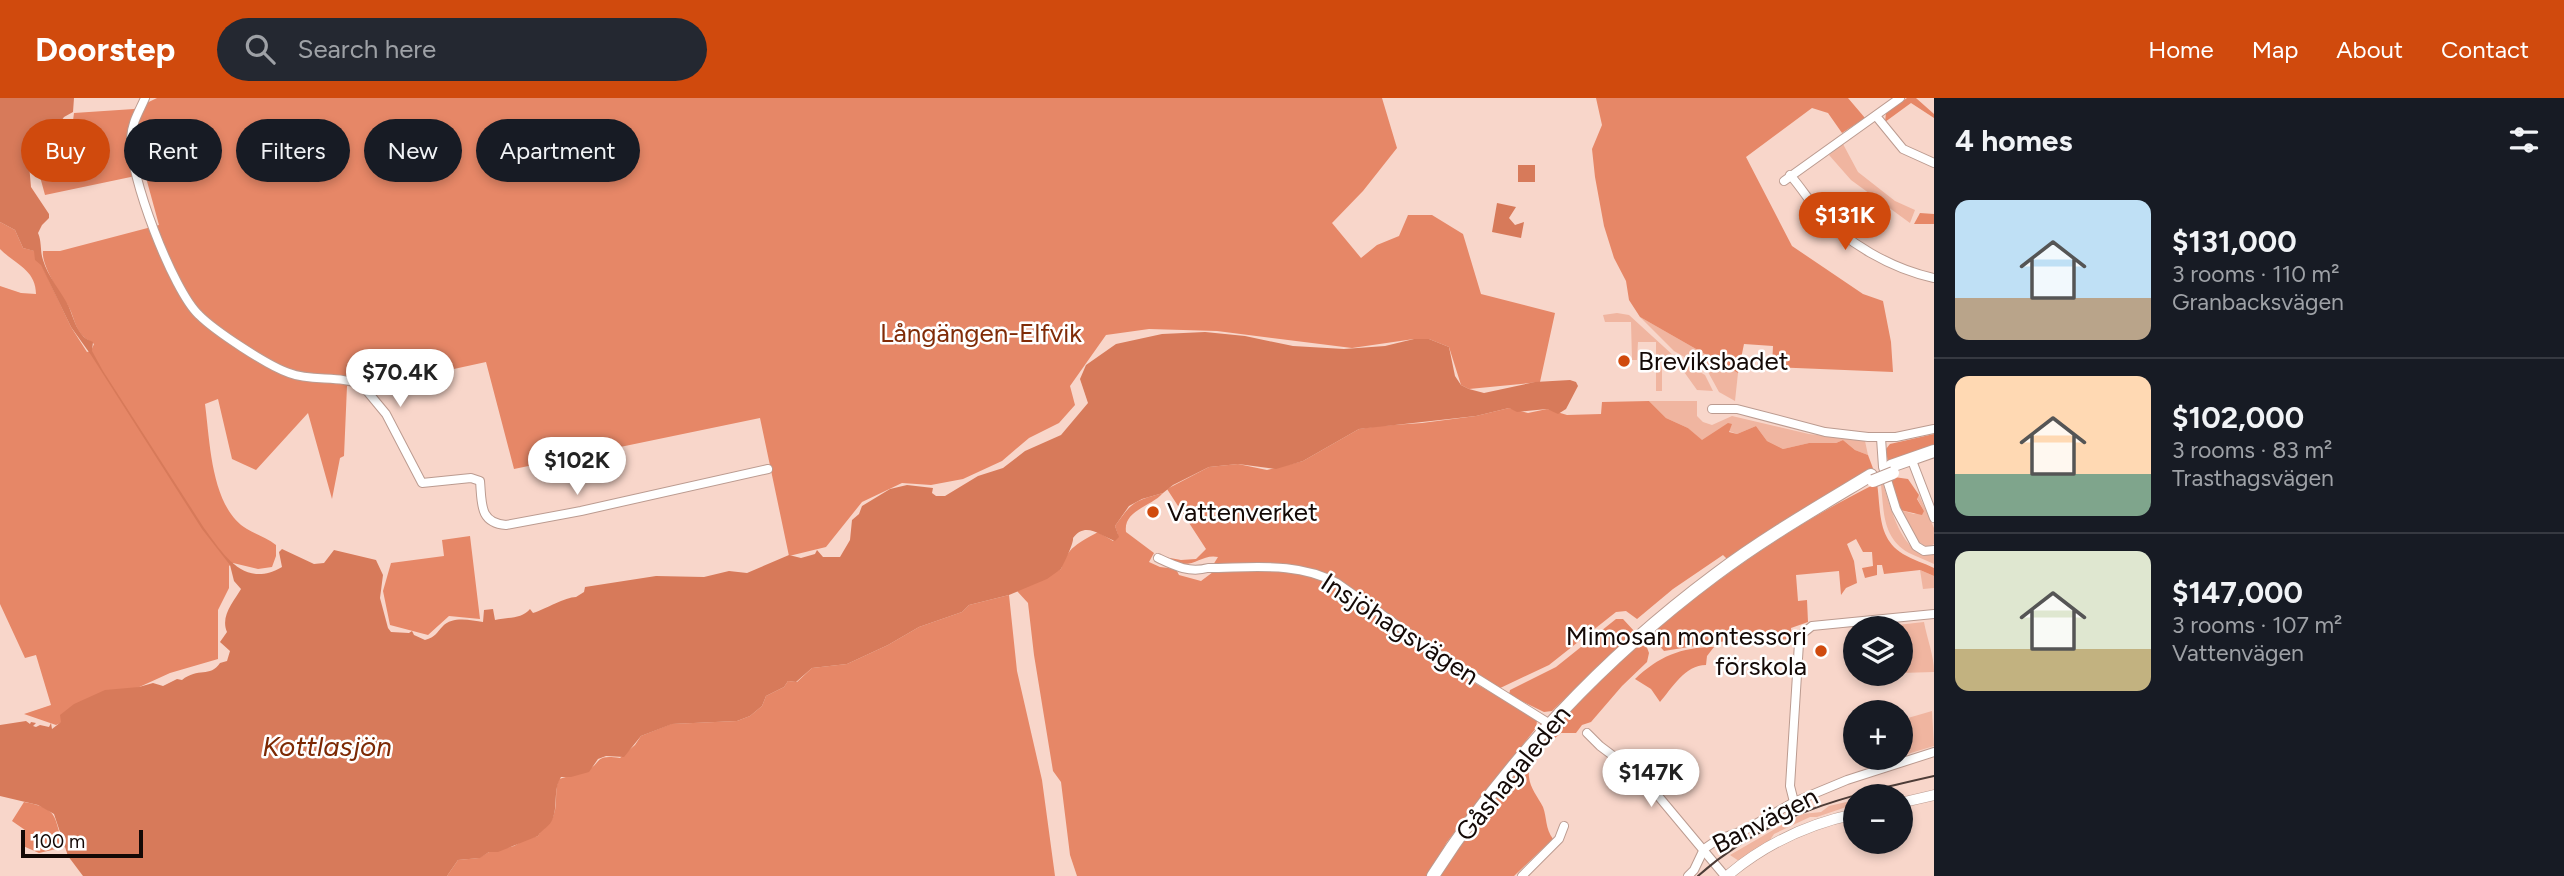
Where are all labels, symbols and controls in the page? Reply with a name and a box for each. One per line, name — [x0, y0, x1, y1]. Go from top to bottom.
search box — [217, 18, 707, 81]
text: Doorstep — [35, 30, 175, 69]
icon: search — [241, 30, 279, 68]
text: Search here — [297, 33, 436, 65]
text: Home — [2148, 35, 2214, 64]
text: Map — [2252, 35, 2298, 64]
text: About — [2336, 35, 2403, 64]
text: Contact — [2441, 35, 2529, 64]
chip: Buy — [21, 119, 110, 182]
chip: Rent — [124, 119, 222, 182]
chip: Filters — [236, 119, 350, 182]
chip: New — [364, 119, 462, 182]
chip: Apartment — [476, 119, 640, 182]
icon: filters — [2505, 121, 2543, 159]
text: 4 homes — [1955, 122, 2072, 159]
pin: $131K — [1796, 192, 1894, 252]
text: $131K — [1815, 201, 1875, 229]
text: $131,000 — [2172, 223, 2297, 260]
icon: home — [2011, 228, 2095, 312]
text: 3 rooms · 110 m² — [2172, 260, 2339, 288]
text: Granbacksvägen — [2172, 288, 2344, 316]
park label: Långängen-Elfvik — [880, 317, 1082, 349]
place label: Breviksbadet — [1638, 345, 1789, 377]
pin: $70.4K — [343, 350, 457, 409]
marker: Breviksbadet — [1616, 353, 1632, 369]
text: $70.4K — [362, 358, 438, 386]
text: $102,000 — [2172, 399, 2304, 436]
icon: home — [2011, 404, 2095, 488]
text: 3 rooms · 83 m² — [2172, 436, 2332, 464]
pin: $102K — [528, 438, 626, 497]
text: $102K — [544, 446, 610, 474]
text: Trasthagsvägen — [2172, 464, 2334, 492]
place label: Vattenverket — [1167, 496, 1318, 528]
marker: Vattenverket — [1145, 504, 1161, 520]
street label: Insjöhagsvägen — [1315, 566, 1485, 692]
text: $147,000 — [2172, 574, 2303, 611]
icon: home — [2011, 579, 2095, 663]
text: 3 rooms · 107 m² — [2172, 611, 2342, 639]
map controls — [1843, 616, 1913, 854]
button: layers — [1843, 616, 1913, 686]
place label: Mimosan montessori förskola — [1566, 620, 1807, 682]
text: Vattenvägen — [2172, 639, 2304, 667]
marker: Mimosan montessori förskola — [1813, 643, 1829, 659]
street label: Gåshagaleden — [1449, 699, 1577, 847]
button: + — [1843, 700, 1913, 770]
water label: Kottlasjön — [262, 729, 392, 763]
pin: $147K — [1602, 750, 1700, 809]
text: $147K — [1618, 758, 1684, 786]
street label: Banvägen — [1707, 780, 1823, 860]
button: − — [1843, 784, 1913, 854]
scale bar — [21, 827, 144, 859]
text: 100 m — [32, 830, 85, 853]

